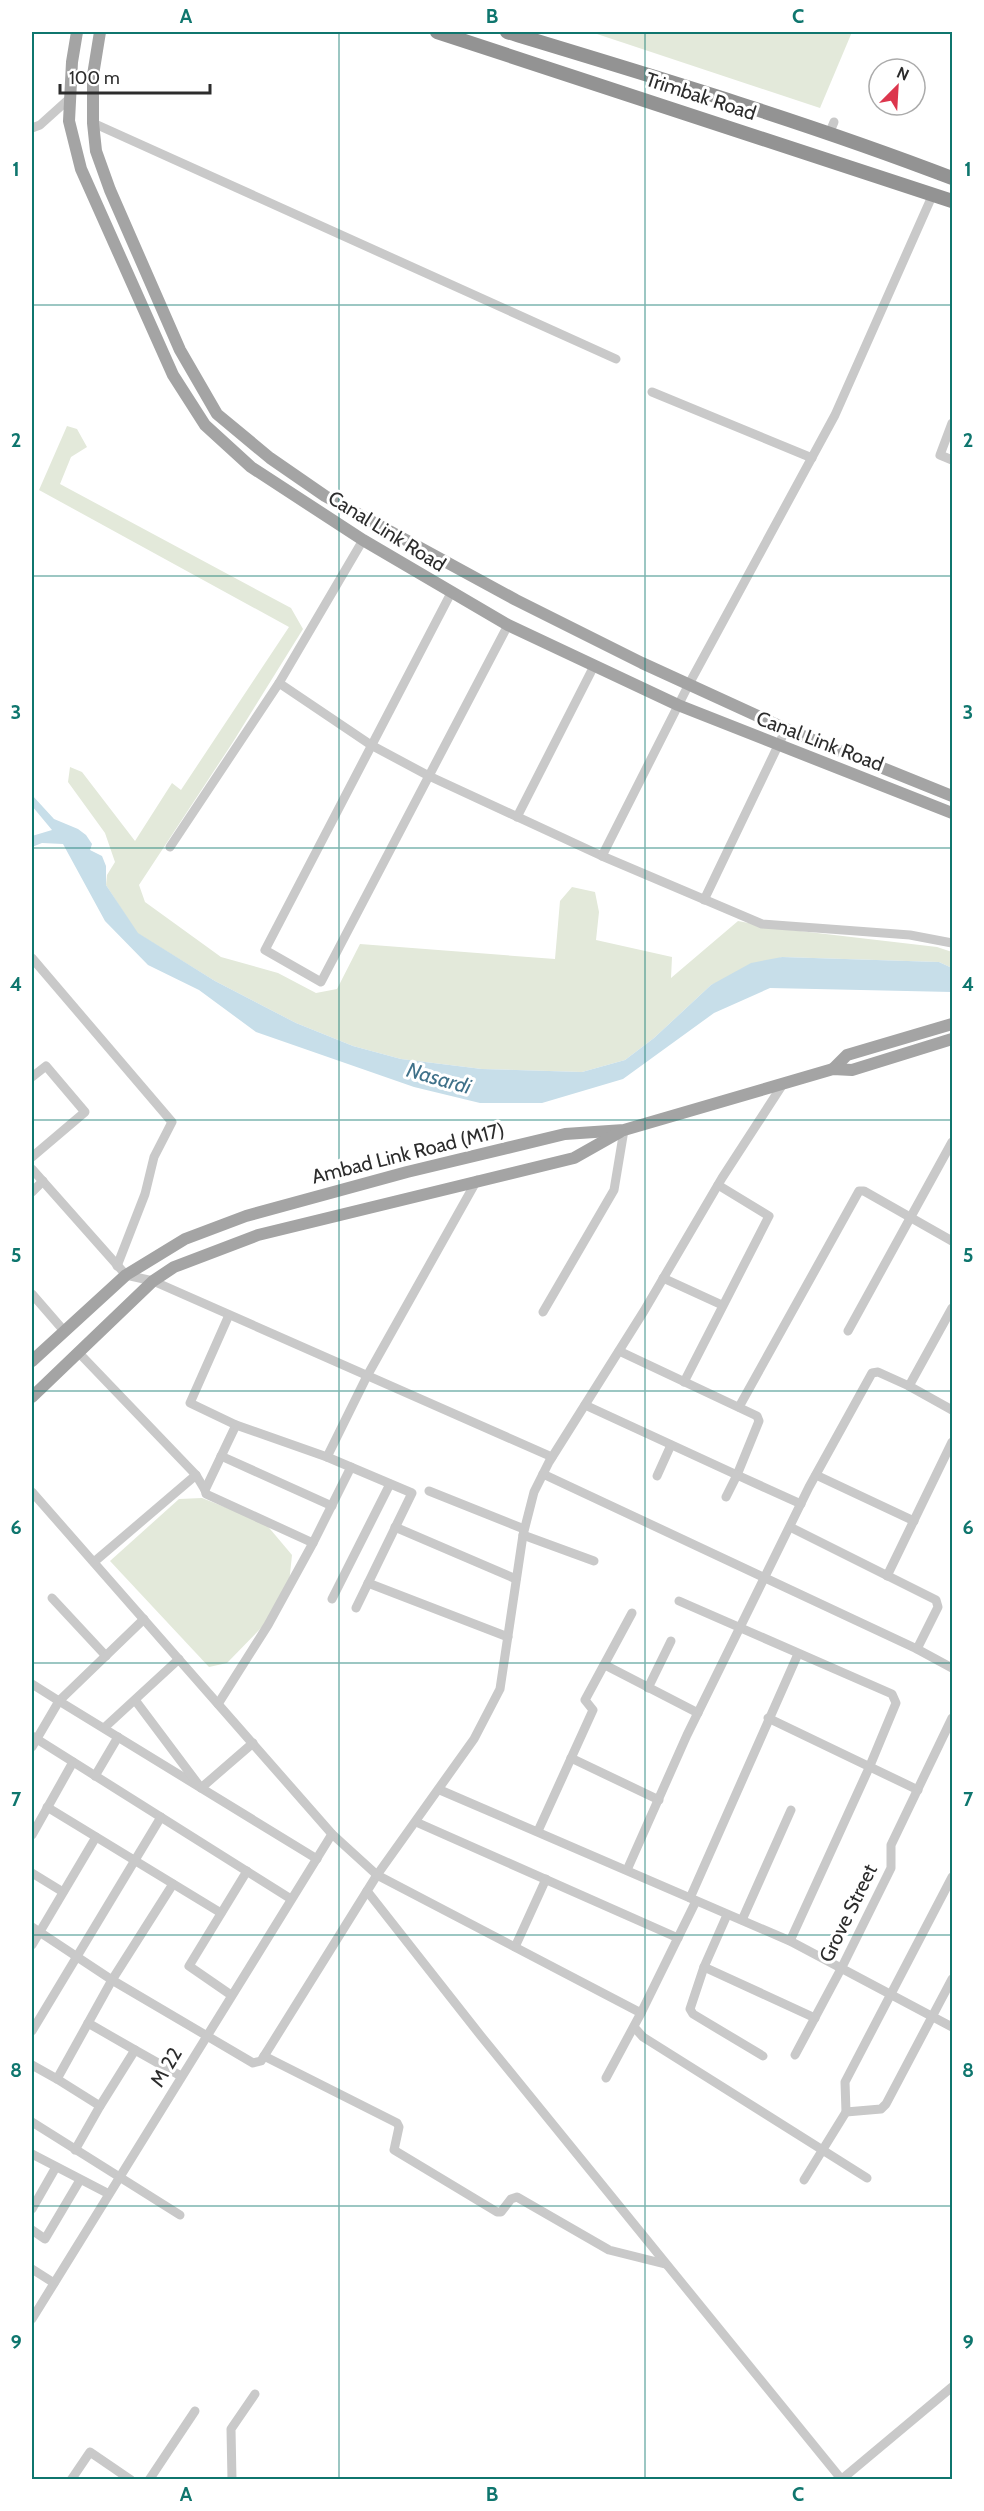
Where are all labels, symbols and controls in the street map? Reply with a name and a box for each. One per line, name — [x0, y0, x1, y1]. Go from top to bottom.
text: A — [180, 4, 193, 28]
text: B — [486, 4, 498, 28]
text: C — [792, 4, 804, 28]
scale bar — [60, 57, 210, 95]
north arrow — [867, 57, 927, 117]
text: N — [894, 63, 912, 85]
text: 100 m — [69, 67, 120, 89]
street label: Trimbak Road — [643, 67, 759, 125]
text: 1 — [12, 157, 20, 181]
text: 1 — [964, 157, 972, 181]
text: 2 — [11, 428, 21, 452]
text: 2 — [963, 428, 973, 452]
street label: Canal Link Road — [324, 485, 450, 577]
text: 3 — [11, 700, 21, 724]
text: 3 — [963, 700, 973, 724]
street label: Canal Link Road — [753, 706, 887, 776]
text: 4 — [10, 972, 22, 996]
text: 4 — [962, 972, 974, 996]
water label: Nasardi — [404, 1057, 475, 1099]
street label: Ambad Link Road (M17) — [309, 1117, 507, 1189]
text: 5 — [11, 1243, 21, 1267]
text: 5 — [963, 1243, 973, 1267]
text: 6 — [10, 1515, 22, 1539]
text: 6 — [962, 1515, 974, 1539]
text: 7 — [11, 1787, 22, 1811]
text: 7 — [963, 1787, 974, 1811]
street label: Grove Street — [814, 1860, 882, 1966]
street label: M 22 — [145, 2043, 187, 2091]
text: 8 — [10, 2058, 22, 2082]
text: 8 — [962, 2058, 974, 2082]
text: 9 — [10, 2330, 22, 2354]
text: 9 — [962, 2330, 974, 2354]
text: A — [180, 2482, 193, 2506]
text: B — [486, 2482, 498, 2506]
text: C — [792, 2482, 804, 2506]

